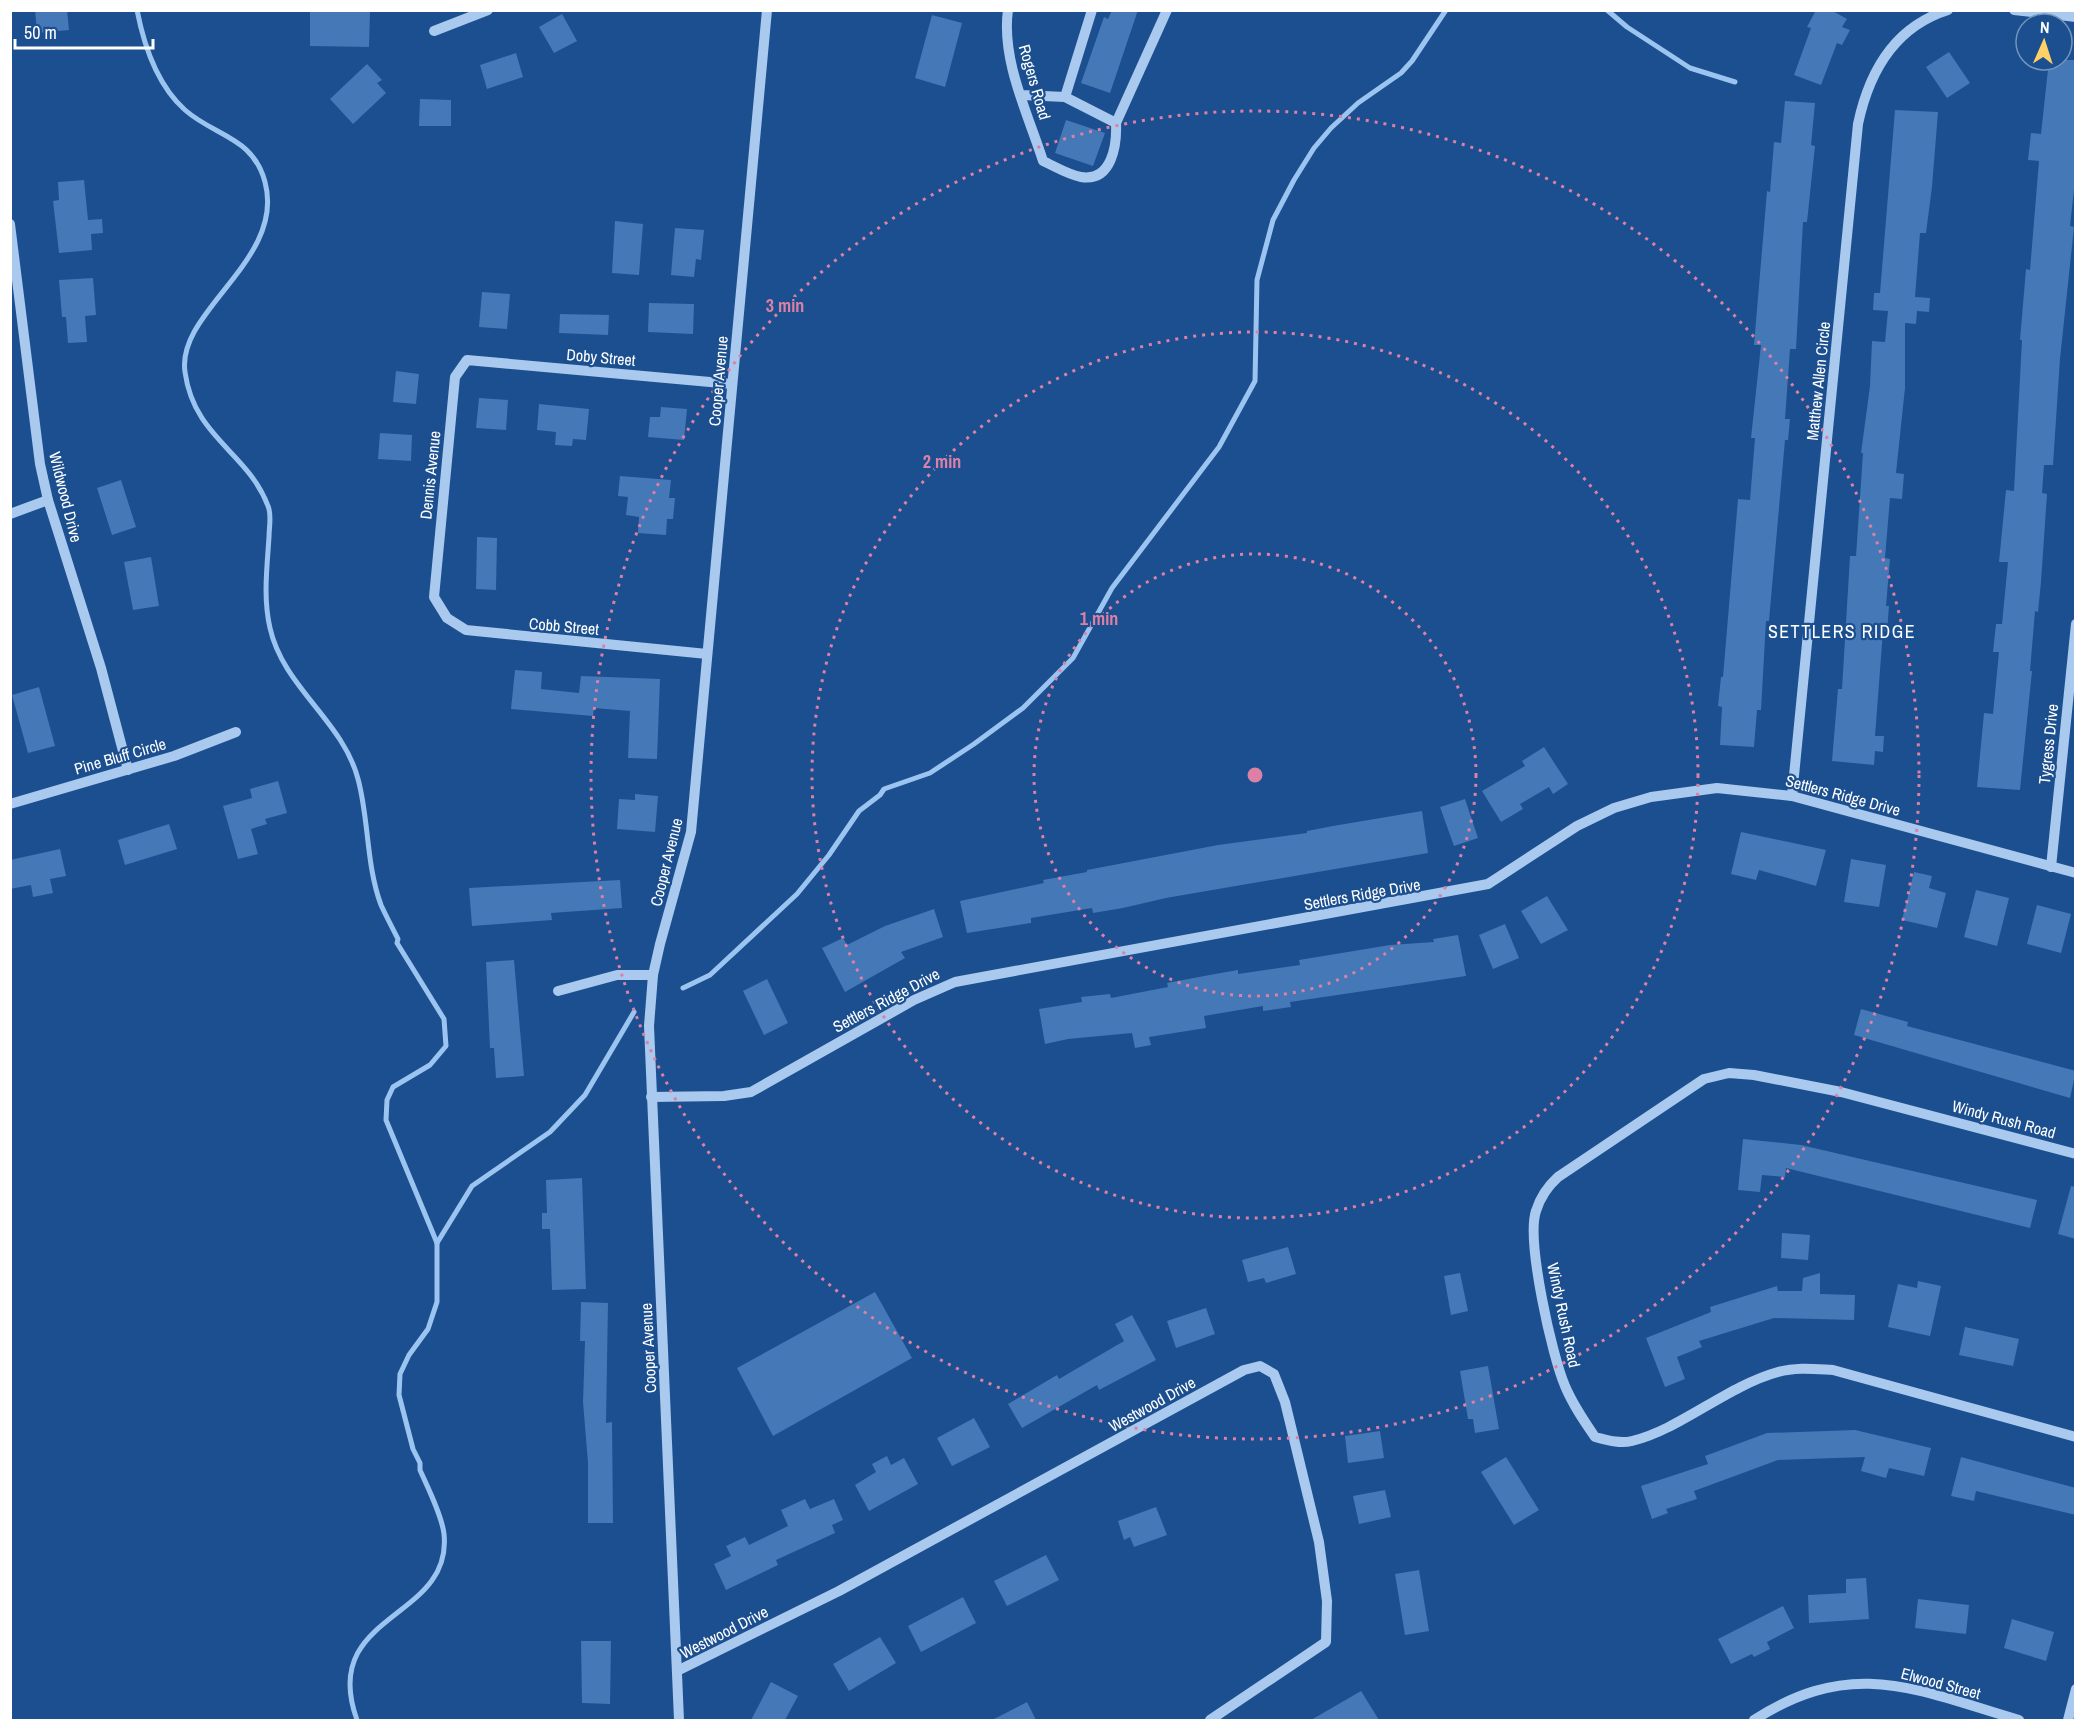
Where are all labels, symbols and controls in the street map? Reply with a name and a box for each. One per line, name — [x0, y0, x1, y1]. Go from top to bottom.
scale bar — [15, 12, 153, 50]
north arrow — [2014, 12, 2074, 72]
text: N — [2039, 16, 2050, 38]
text: 50 m — [24, 20, 57, 45]
street label: Rogers Road — [1014, 42, 1056, 122]
text: 3 min — [766, 293, 804, 318]
street label: Matthew Allen Circle — [1801, 320, 1835, 442]
street label: Cooper Avenue — [703, 335, 733, 427]
street label: Doby Street — [566, 343, 637, 371]
street label: Dennis Avenue — [414, 430, 446, 520]
street label: Wildwood Drive — [44, 449, 88, 545]
text: 2 min — [923, 449, 961, 474]
text: 1 min — [1080, 606, 1118, 631]
street label: Cobb Street — [528, 612, 600, 640]
district label: SETTLERS RIDGE — [1768, 619, 1916, 644]
street label: Tygress Drive — [2033, 703, 2063, 785]
street label: Pine Bluff Circle — [72, 732, 168, 780]
centre of rings — [1245, 765, 1265, 785]
street label: Settlers Ridge Drive — [1783, 769, 1903, 821]
street label: Cooper Avenue — [644, 816, 688, 908]
street label: Settlers Ridge Drive — [1302, 873, 1422, 915]
street label: Settlers Ridge Drive — [829, 963, 943, 1037]
street label: Windy Rush Road — [1950, 1095, 2058, 1143]
street label: Windy Rush Road — [1542, 1261, 1586, 1369]
street label: Cooper Avenue — [635, 1302, 661, 1394]
street label: Westwood Drive — [1105, 1371, 1199, 1437]
street label: Westwood Drive — [676, 1600, 772, 1664]
street label: Elwood Street — [1899, 1662, 1984, 1704]

